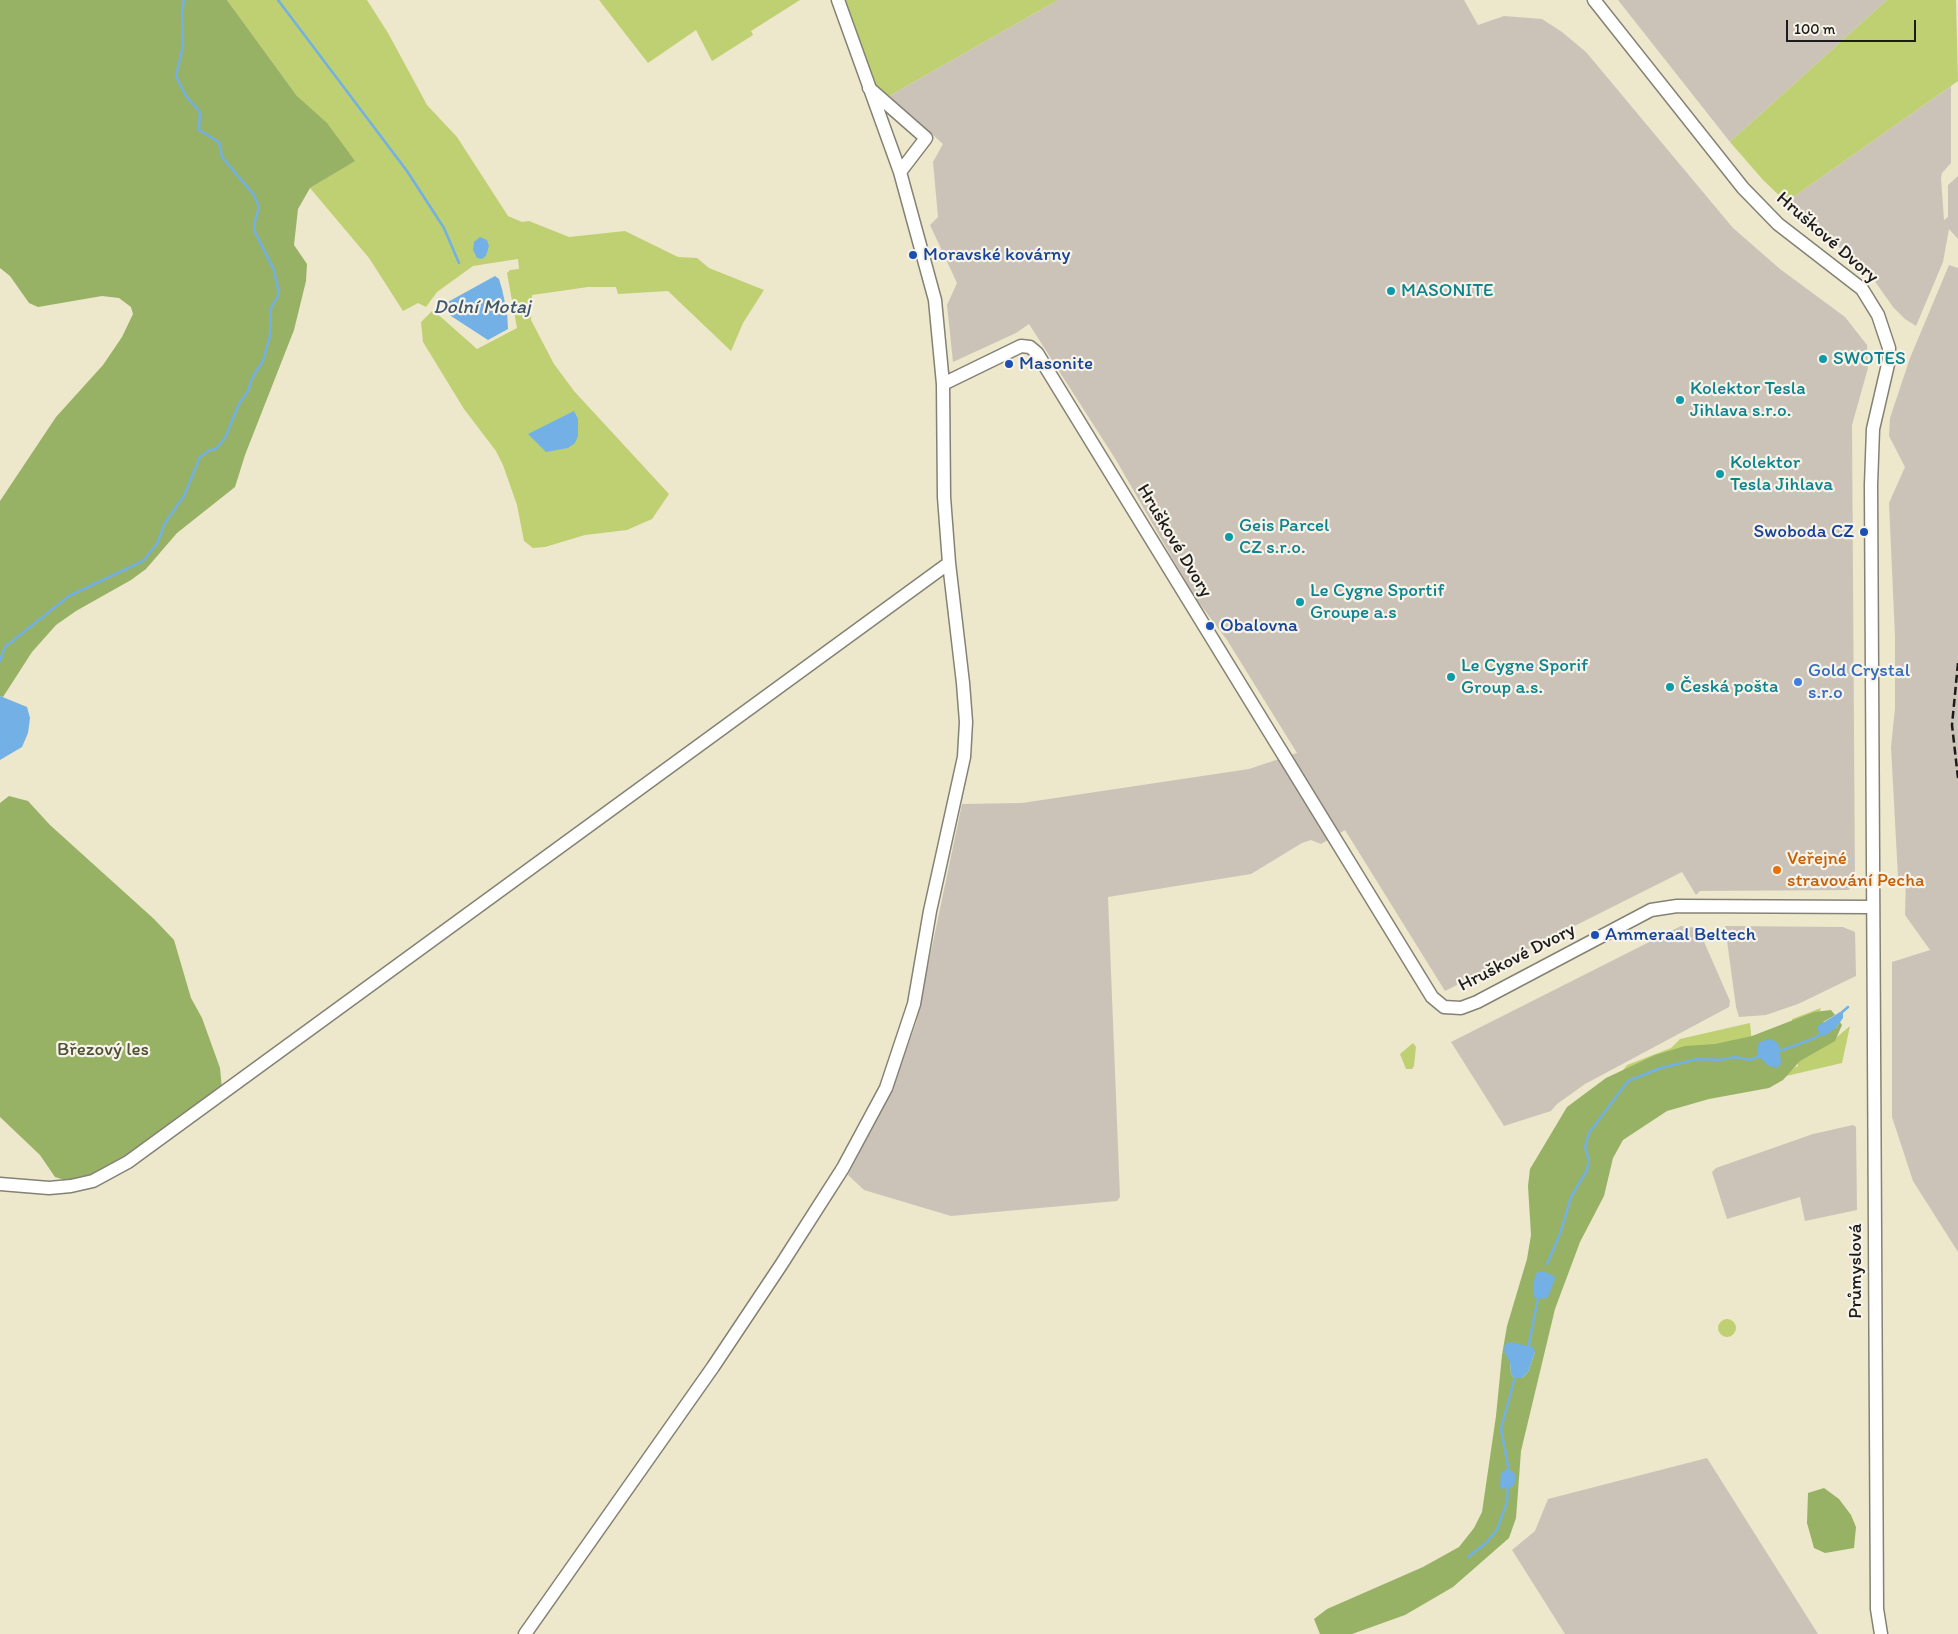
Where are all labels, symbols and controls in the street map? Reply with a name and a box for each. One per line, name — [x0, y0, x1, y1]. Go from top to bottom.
scale bar — [1788, 10, 1918, 42]
text: 100 m — [1794, 20, 1835, 38]
street label: Hruškové Dvory — [1771, 187, 1883, 289]
place label: Moravské kovárny — [923, 244, 1070, 266]
marker: Moravské kovárny — [907, 249, 919, 261]
place label: MASONITE — [1401, 280, 1494, 302]
marker: MASONITE — [1385, 285, 1397, 297]
water label: Dolní Motaj — [433, 296, 531, 320]
place label: SWOTES — [1833, 348, 1906, 370]
place label: Masonite — [1019, 353, 1093, 375]
marker: SWOTES — [1817, 353, 1829, 365]
marker: Masonite — [1003, 358, 1015, 370]
place label: Kolektor Tesla Jihlava s.r.o. — [1690, 378, 1805, 422]
marker: Kolektor Tesla Jihlava s.r.o. — [1674, 394, 1686, 406]
place label: Kolektor Tesla Jihlava — [1730, 452, 1833, 496]
marker: Kolektor Tesla Jihlava — [1714, 468, 1726, 480]
street label: Hruškové Dvory — [1131, 480, 1217, 602]
place label: Geis Parcel CZ s.r.o. — [1239, 515, 1329, 559]
place label: Swoboda CZ — [1754, 521, 1854, 543]
marker: Swoboda CZ — [1858, 526, 1870, 538]
marker: Geis Parcel CZ s.r.o. — [1223, 531, 1235, 543]
place label: Le Cygne Sportif Groupe a.s — [1310, 580, 1444, 624]
marker: Le Cygne Sportif Groupe a.s — [1294, 596, 1306, 608]
place label: Obalovna — [1220, 615, 1298, 637]
marker: Obalovna — [1204, 620, 1216, 632]
place label: Le Cygne Sporif Group a.s. — [1461, 655, 1588, 699]
place label: Gold Crystal s.r.o — [1808, 660, 1910, 704]
marker: Le Cygne Sporif Group a.s. — [1445, 671, 1457, 683]
place label: Česká pošta — [1680, 676, 1778, 698]
marker: Gold Crystal s.r.o — [1792, 676, 1804, 688]
marker: Česká pošta — [1664, 681, 1676, 693]
place label: Veřejné stravování Pecha — [1787, 848, 1924, 892]
marker: Veřejné stravování Pecha — [1771, 864, 1783, 876]
street label: Hruškové Dvory — [1455, 919, 1579, 997]
place label: Ammeraal Beltech — [1605, 924, 1756, 946]
marker: Ammeraal Beltech — [1589, 929, 1601, 941]
park label: Březový les — [57, 1039, 149, 1061]
street label: Průmyslová — [1845, 1223, 1867, 1319]

